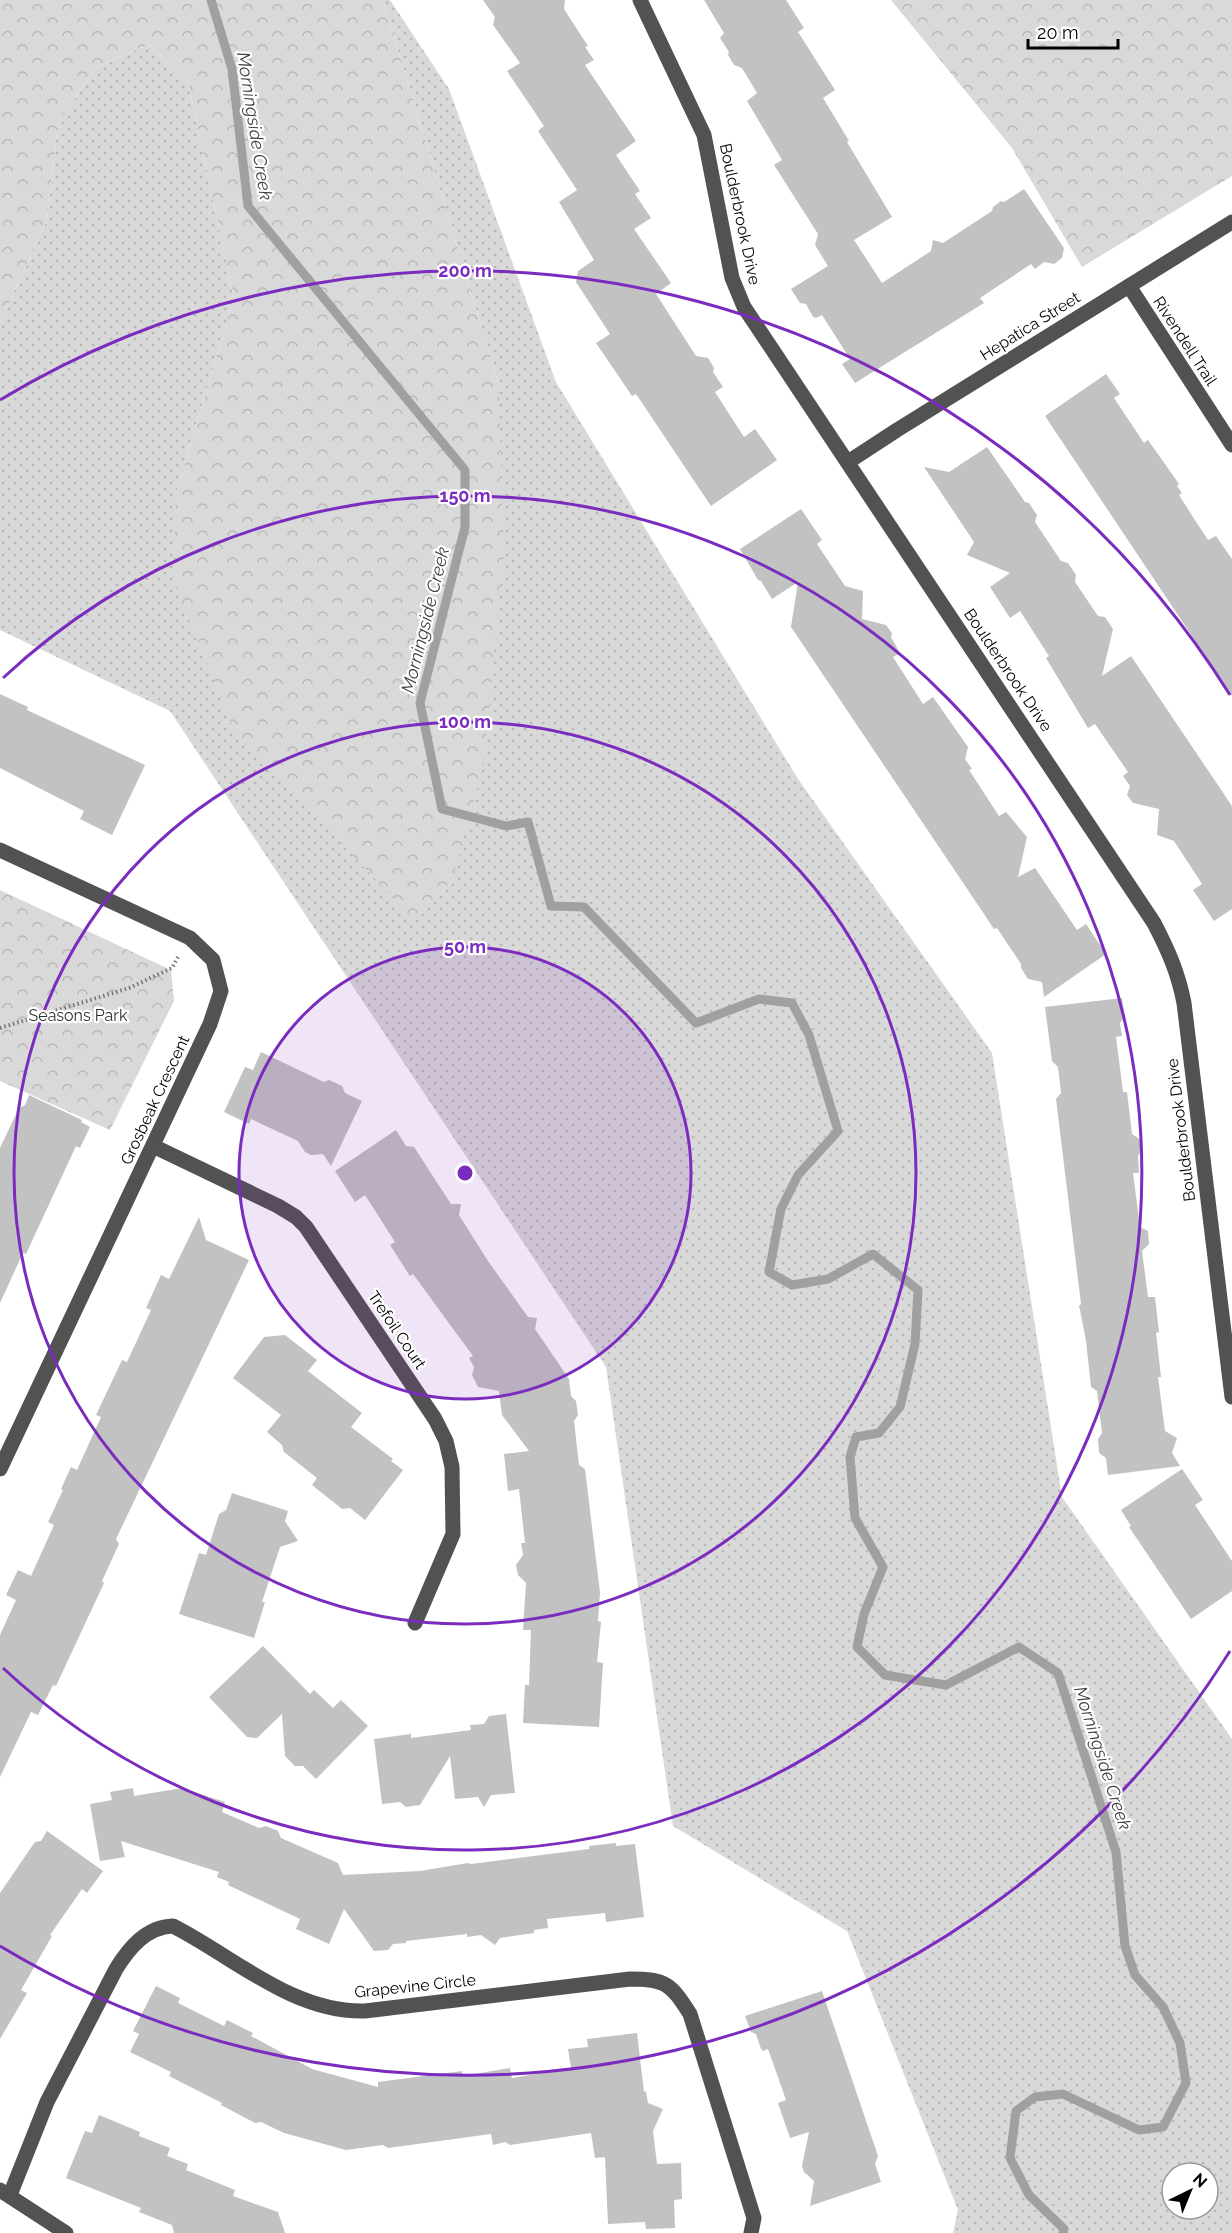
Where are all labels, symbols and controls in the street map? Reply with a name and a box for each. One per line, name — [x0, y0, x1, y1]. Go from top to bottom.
scale bar — [1028, 12, 1118, 50]
text: 20 m — [1037, 22, 1079, 43]
water label: Morningside Creek — [233, 50, 277, 202]
street label: Boulderbrook Drive — [716, 142, 764, 286]
text: 200 m — [438, 260, 492, 281]
street label: Hepatica Street — [976, 287, 1084, 364]
street label: Rivendell Trail — [1149, 293, 1221, 390]
text: 150 m — [440, 485, 491, 506]
water label: Morningside Creek — [397, 544, 453, 695]
street label: Boulderbrook Drive — [960, 605, 1056, 735]
text: 100 m — [439, 711, 491, 732]
text: 50 m — [444, 936, 486, 957]
park label: Seasons Park — [29, 1006, 128, 1025]
street label: Grosbeak Crescent — [117, 1032, 194, 1168]
street label: Boulderbrook Drive — [1163, 1057, 1199, 1203]
centre of rings — [455, 1163, 475, 1183]
street label: Trefoil Court — [364, 1287, 430, 1373]
water label: Morningside Creek — [1070, 1684, 1136, 1833]
street label: Grapevine Circle — [353, 1970, 477, 2002]
north arrow — [1160, 2161, 1220, 2221]
text: N — [1189, 2169, 1211, 2192]

